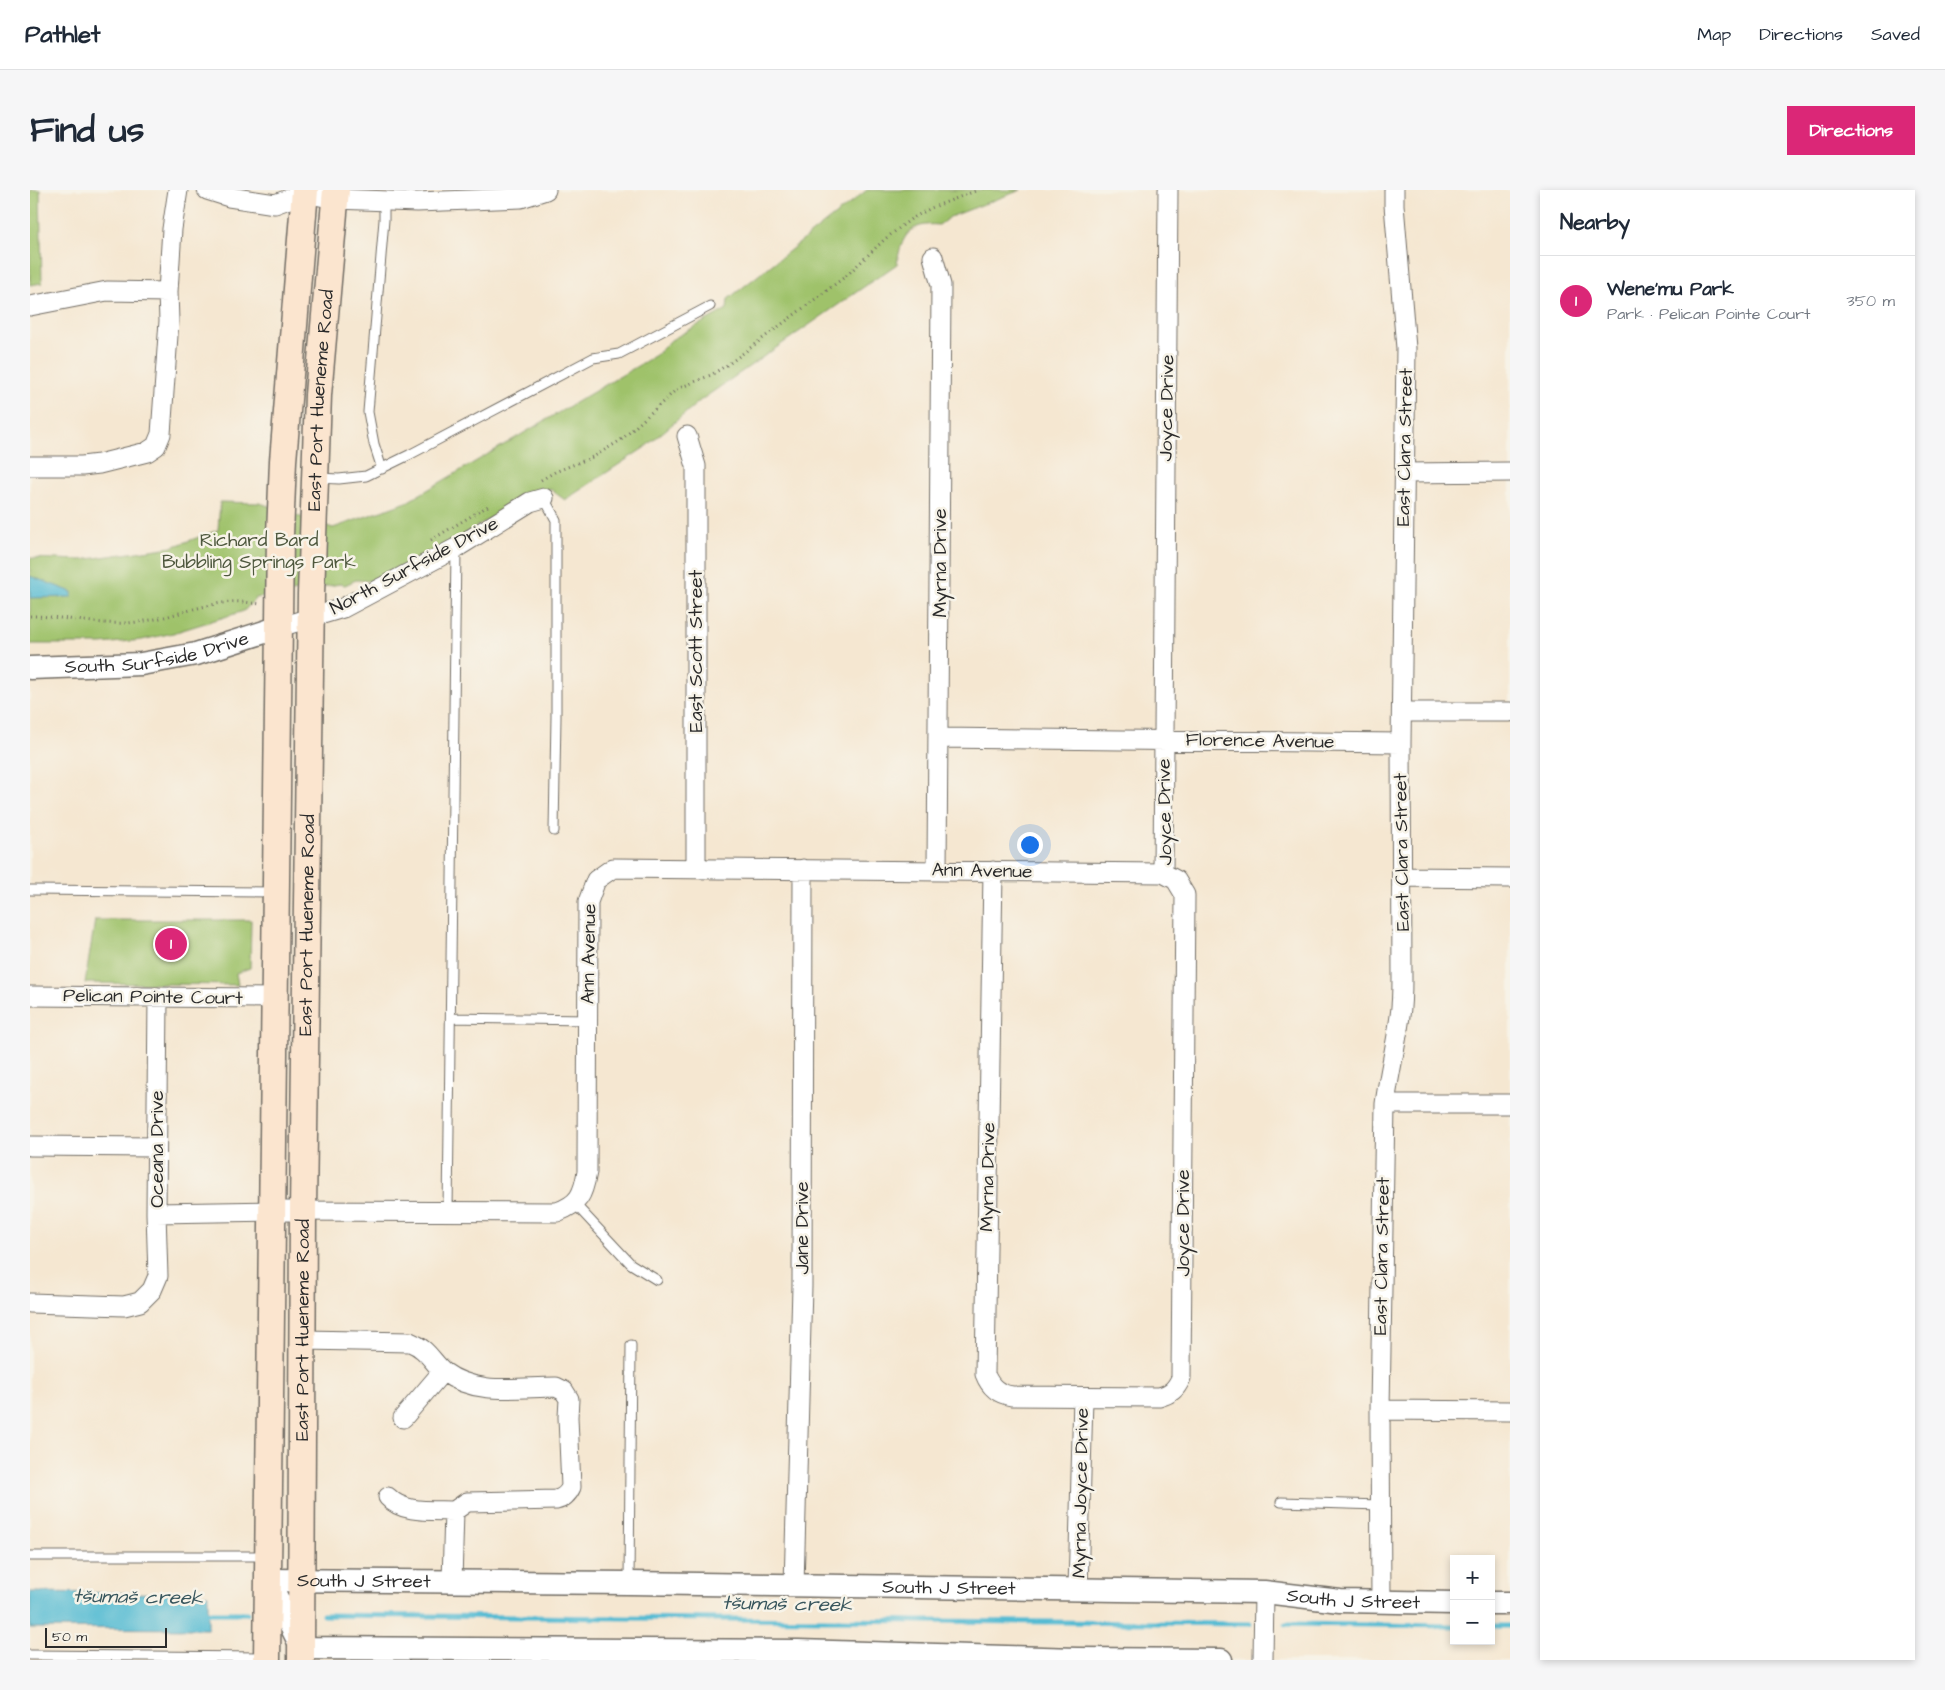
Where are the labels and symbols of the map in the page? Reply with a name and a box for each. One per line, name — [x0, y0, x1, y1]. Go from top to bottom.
street label: East Port Hueneme Road — [300, 288, 341, 512]
street label: Joyce Drive — [1153, 354, 1182, 462]
street label: East Clara Street — [1390, 367, 1420, 526]
street label: Myrna Drive — [927, 508, 955, 618]
street label: North Surfside Drive — [325, 510, 503, 622]
park label: Richard Bard Bubbling Springs Park — [162, 527, 356, 577]
street label: East Scott Street — [683, 570, 710, 732]
street label: South Surfside Drive — [64, 624, 252, 680]
street label: Florence Avenue — [1185, 726, 1335, 756]
street label: Joyce Drive — [1151, 758, 1180, 866]
street label: East Clara Street — [1387, 772, 1417, 931]
street label: East Port Hueneme Road — [292, 814, 322, 1036]
your location — [1017, 832, 1043, 858]
street label: Ann Avenue — [932, 857, 1032, 885]
street label: Ann Avenue — [575, 904, 603, 1004]
pin: 1 — [155, 925, 187, 963]
street label: Pelican Pointe Court — [63, 982, 243, 1012]
street label: Oceana Drive — [144, 1090, 171, 1208]
street label: Myrna Drive — [974, 1122, 1003, 1232]
street label: Joyce Drive — [1170, 1170, 1198, 1276]
street label: East Clara Street — [1367, 1176, 1397, 1335]
street label: Jane Drive — [789, 1182, 816, 1274]
street label: East Port Hueneme Road — [288, 1219, 316, 1441]
street label: Myrna Joyce Drive — [1066, 1408, 1097, 1578]
street label: South J Street — [297, 1567, 431, 1595]
street label: South J Street — [882, 1573, 1016, 1602]
street label: South J Street — [1285, 1581, 1421, 1616]
water label: tšumaš creek — [73, 1582, 204, 1612]
water label: tšumaš creek — [722, 1589, 853, 1619]
scale bar — [45, 1625, 168, 1648]

